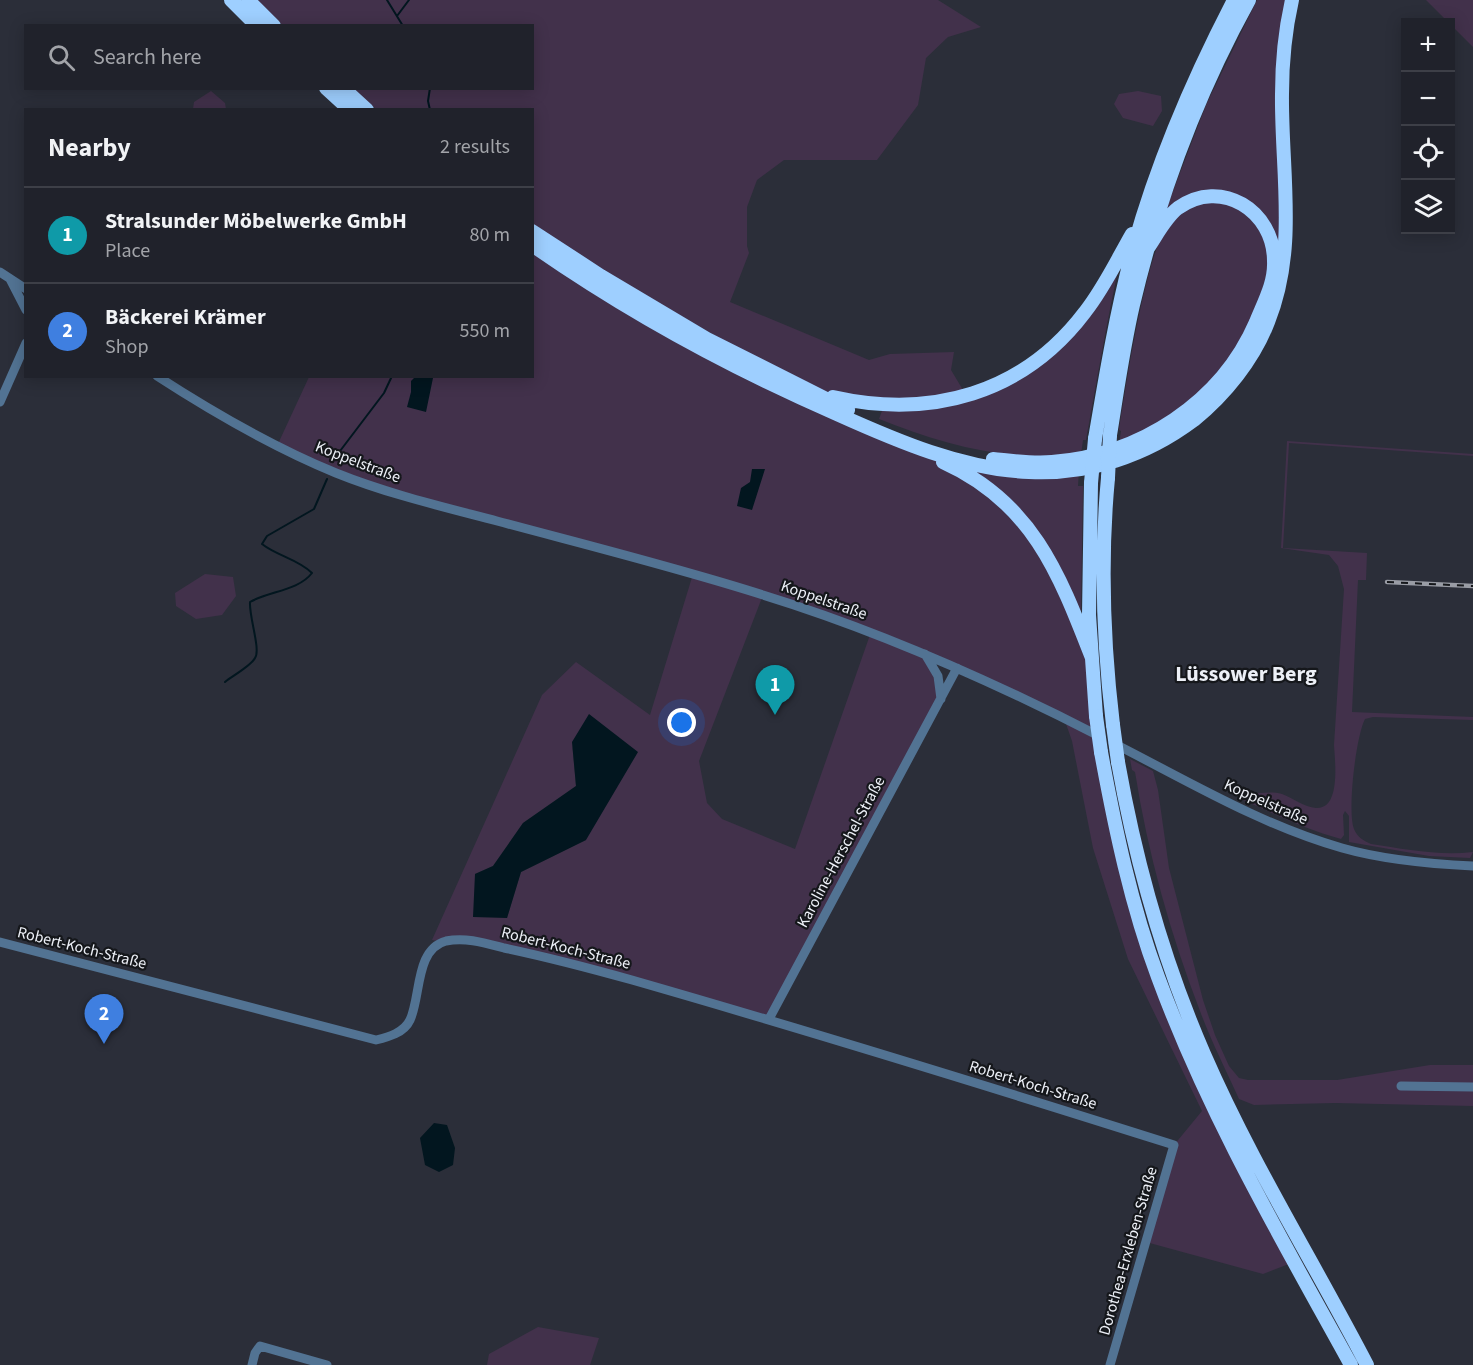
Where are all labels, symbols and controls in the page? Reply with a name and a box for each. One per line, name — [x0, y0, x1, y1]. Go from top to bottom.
map controls — [1401, 18, 1455, 234]
button: + — [1401, 18, 1455, 72]
search box — [24, 24, 534, 90]
icon: search — [45, 41, 78, 74]
text: Search here — [93, 41, 201, 73]
button: − — [1401, 72, 1455, 126]
button: locate — [1401, 126, 1455, 180]
text: Nearby — [48, 129, 131, 166]
text: 2 results — [440, 133, 510, 161]
button: layers — [1401, 180, 1455, 234]
text: Stralsunder Möbelwerke GmbH — [105, 205, 407, 237]
text: 1 — [62, 221, 73, 249]
text: 80 m — [470, 221, 510, 249]
text: Place — [105, 237, 150, 265]
text: Bäckerei Krämer — [105, 301, 266, 333]
text: 2 — [62, 317, 73, 345]
text: 550 m — [460, 317, 510, 345]
text: Shop — [105, 333, 149, 361]
street label: Koppelstraße — [312, 436, 404, 488]
street label: Koppelstraße — [778, 575, 870, 625]
district label: Lüssower Berg — [1175, 658, 1317, 690]
pin: 1 — [756, 666, 794, 715]
your location — [667, 708, 696, 737]
street label: Karoline-Herschel-Straße — [792, 772, 890, 932]
street label: Koppelstraße — [1221, 774, 1312, 830]
street label: Robert-Koch-Straße — [15, 921, 149, 975]
street label: Robert-Koch-Straße — [499, 921, 633, 975]
pin: 2 — [84, 994, 124, 1044]
street label: Robert-Koch-Straße — [966, 1055, 1100, 1115]
street label: Dorothea-Erxleben-Straße — [1093, 1164, 1163, 1338]

